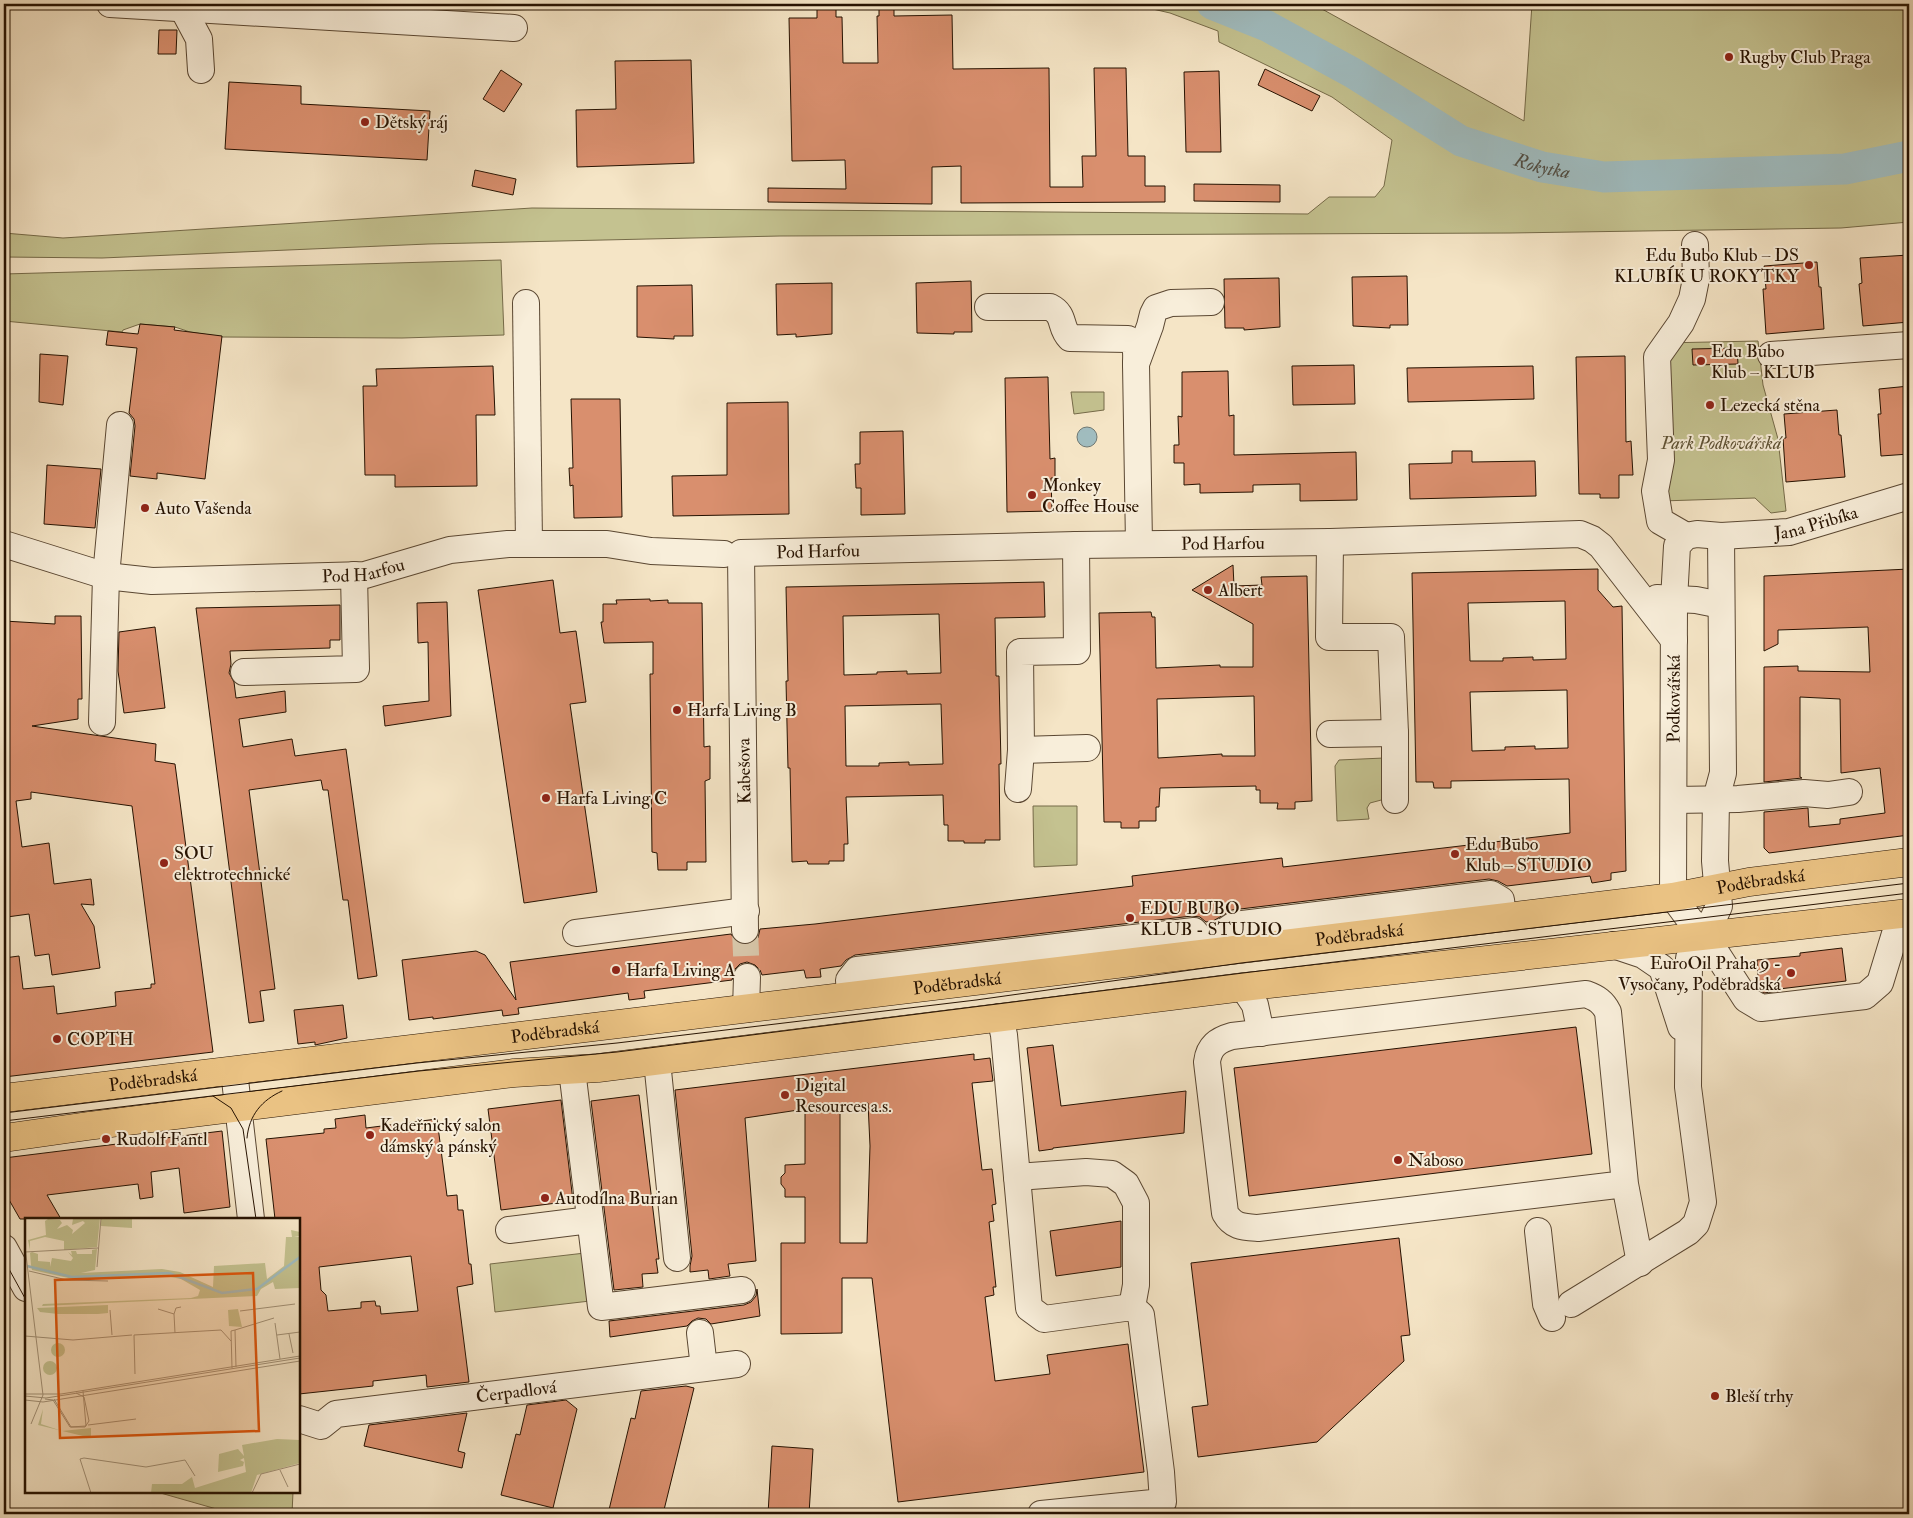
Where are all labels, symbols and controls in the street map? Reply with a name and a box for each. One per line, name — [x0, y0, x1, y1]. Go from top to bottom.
place label: Rugby Club Praga — [1739, 46, 1871, 69]
marker: Rugby Club Praga — [1723, 51, 1735, 63]
place label: Dětský ráj — [375, 111, 448, 134]
marker: Dětský ráj — [359, 116, 371, 128]
water label: Rokytka — [1510, 148, 1572, 184]
place label: Edu Bubo Klub – DS KLUBÍK U ROKYTKY — [1614, 244, 1800, 288]
marker: Edu Bubo Klub – DS KLUBÍK U ROKYTKY — [1803, 259, 1815, 271]
place label: Edu Bubo Klub – KLUB — [1711, 340, 1815, 384]
marker: Edu Bubo Klub – KLUB — [1695, 355, 1707, 367]
place label: Lezecká stěna — [1720, 394, 1821, 417]
marker: Lezecká stěna — [1704, 399, 1716, 411]
park label: Park Podkovářská — [1660, 432, 1783, 455]
place label: Monkey Coffee House — [1042, 474, 1140, 518]
marker: Monkey Coffee House — [1026, 489, 1038, 501]
place label: Auto Vašenda — [154, 497, 252, 520]
street label: Jana Přibíka — [1772, 501, 1861, 545]
marker: Auto Vašenda — [139, 502, 151, 514]
street label: Pod Harfou — [1181, 532, 1265, 556]
street label: Pod Harfou — [776, 539, 860, 564]
street label: Pod Harfou — [321, 553, 407, 588]
place label: Albert — [1217, 579, 1263, 602]
marker: Albert — [1202, 584, 1214, 596]
street label: Podkovářská — [1663, 654, 1686, 743]
place label: Harfa Living B — [687, 699, 797, 722]
marker: Harfa Living B — [671, 704, 683, 716]
street label: Kabešova — [732, 737, 757, 804]
place label: Harfa Living C — [556, 787, 667, 810]
marker: Harfa Living C — [540, 792, 552, 804]
place label: Edu Bubo Klub – STUDIO — [1465, 833, 1592, 877]
place label: SOU elektrotechnické — [174, 842, 291, 886]
marker: Edu Bubo Klub – STUDIO — [1449, 848, 1461, 860]
marker: SOU elektrotechnické — [158, 857, 170, 869]
street label: Poděbradská — [1715, 864, 1807, 900]
place label: EDU BUBO KLUB - STUDIO — [1140, 897, 1282, 941]
marker: EDU BUBO KLUB - STUDIO — [1124, 912, 1136, 924]
street label: Poděbradská — [1314, 918, 1405, 952]
place label: EuroOil Praha 9 - Vysočany, Poděbradská — [1618, 952, 1782, 996]
place label: Harfa Living A — [626, 959, 736, 982]
marker: Harfa Living A — [610, 964, 622, 976]
street label: Poděbradská — [912, 967, 1003, 1000]
marker: EuroOil Praha 9 - Vysočany, Poděbradská — [1785, 967, 1797, 979]
street label: Poděbradská — [510, 1015, 601, 1049]
place label: COPTH — [67, 1028, 134, 1051]
marker: COPTH — [51, 1033, 63, 1045]
street label: Poděbradská — [107, 1064, 199, 1097]
place label: Digital Resources a.s. — [795, 1074, 892, 1118]
marker: Digital Resources a.s. — [779, 1089, 791, 1101]
place label: Kadeřnický salon dámský a pánský — [380, 1114, 501, 1158]
place label: Rudolf Fantl — [116, 1128, 208, 1151]
marker: Kadeřnický salon dámský a pánský — [364, 1129, 376, 1141]
marker: Rudolf Fantl — [100, 1133, 112, 1145]
place label: Naboso — [1408, 1149, 1464, 1172]
marker: Naboso — [1392, 1154, 1404, 1166]
place label: Autodílna Burian — [554, 1187, 678, 1210]
marker: Autodílna Burian — [539, 1192, 551, 1204]
inset map — [25, 1218, 300, 1493]
street label: Čerpadlová — [475, 1376, 559, 1408]
place label: Bleší trhy — [1725, 1385, 1794, 1408]
marker: Bleší trhy — [1709, 1390, 1721, 1402]

